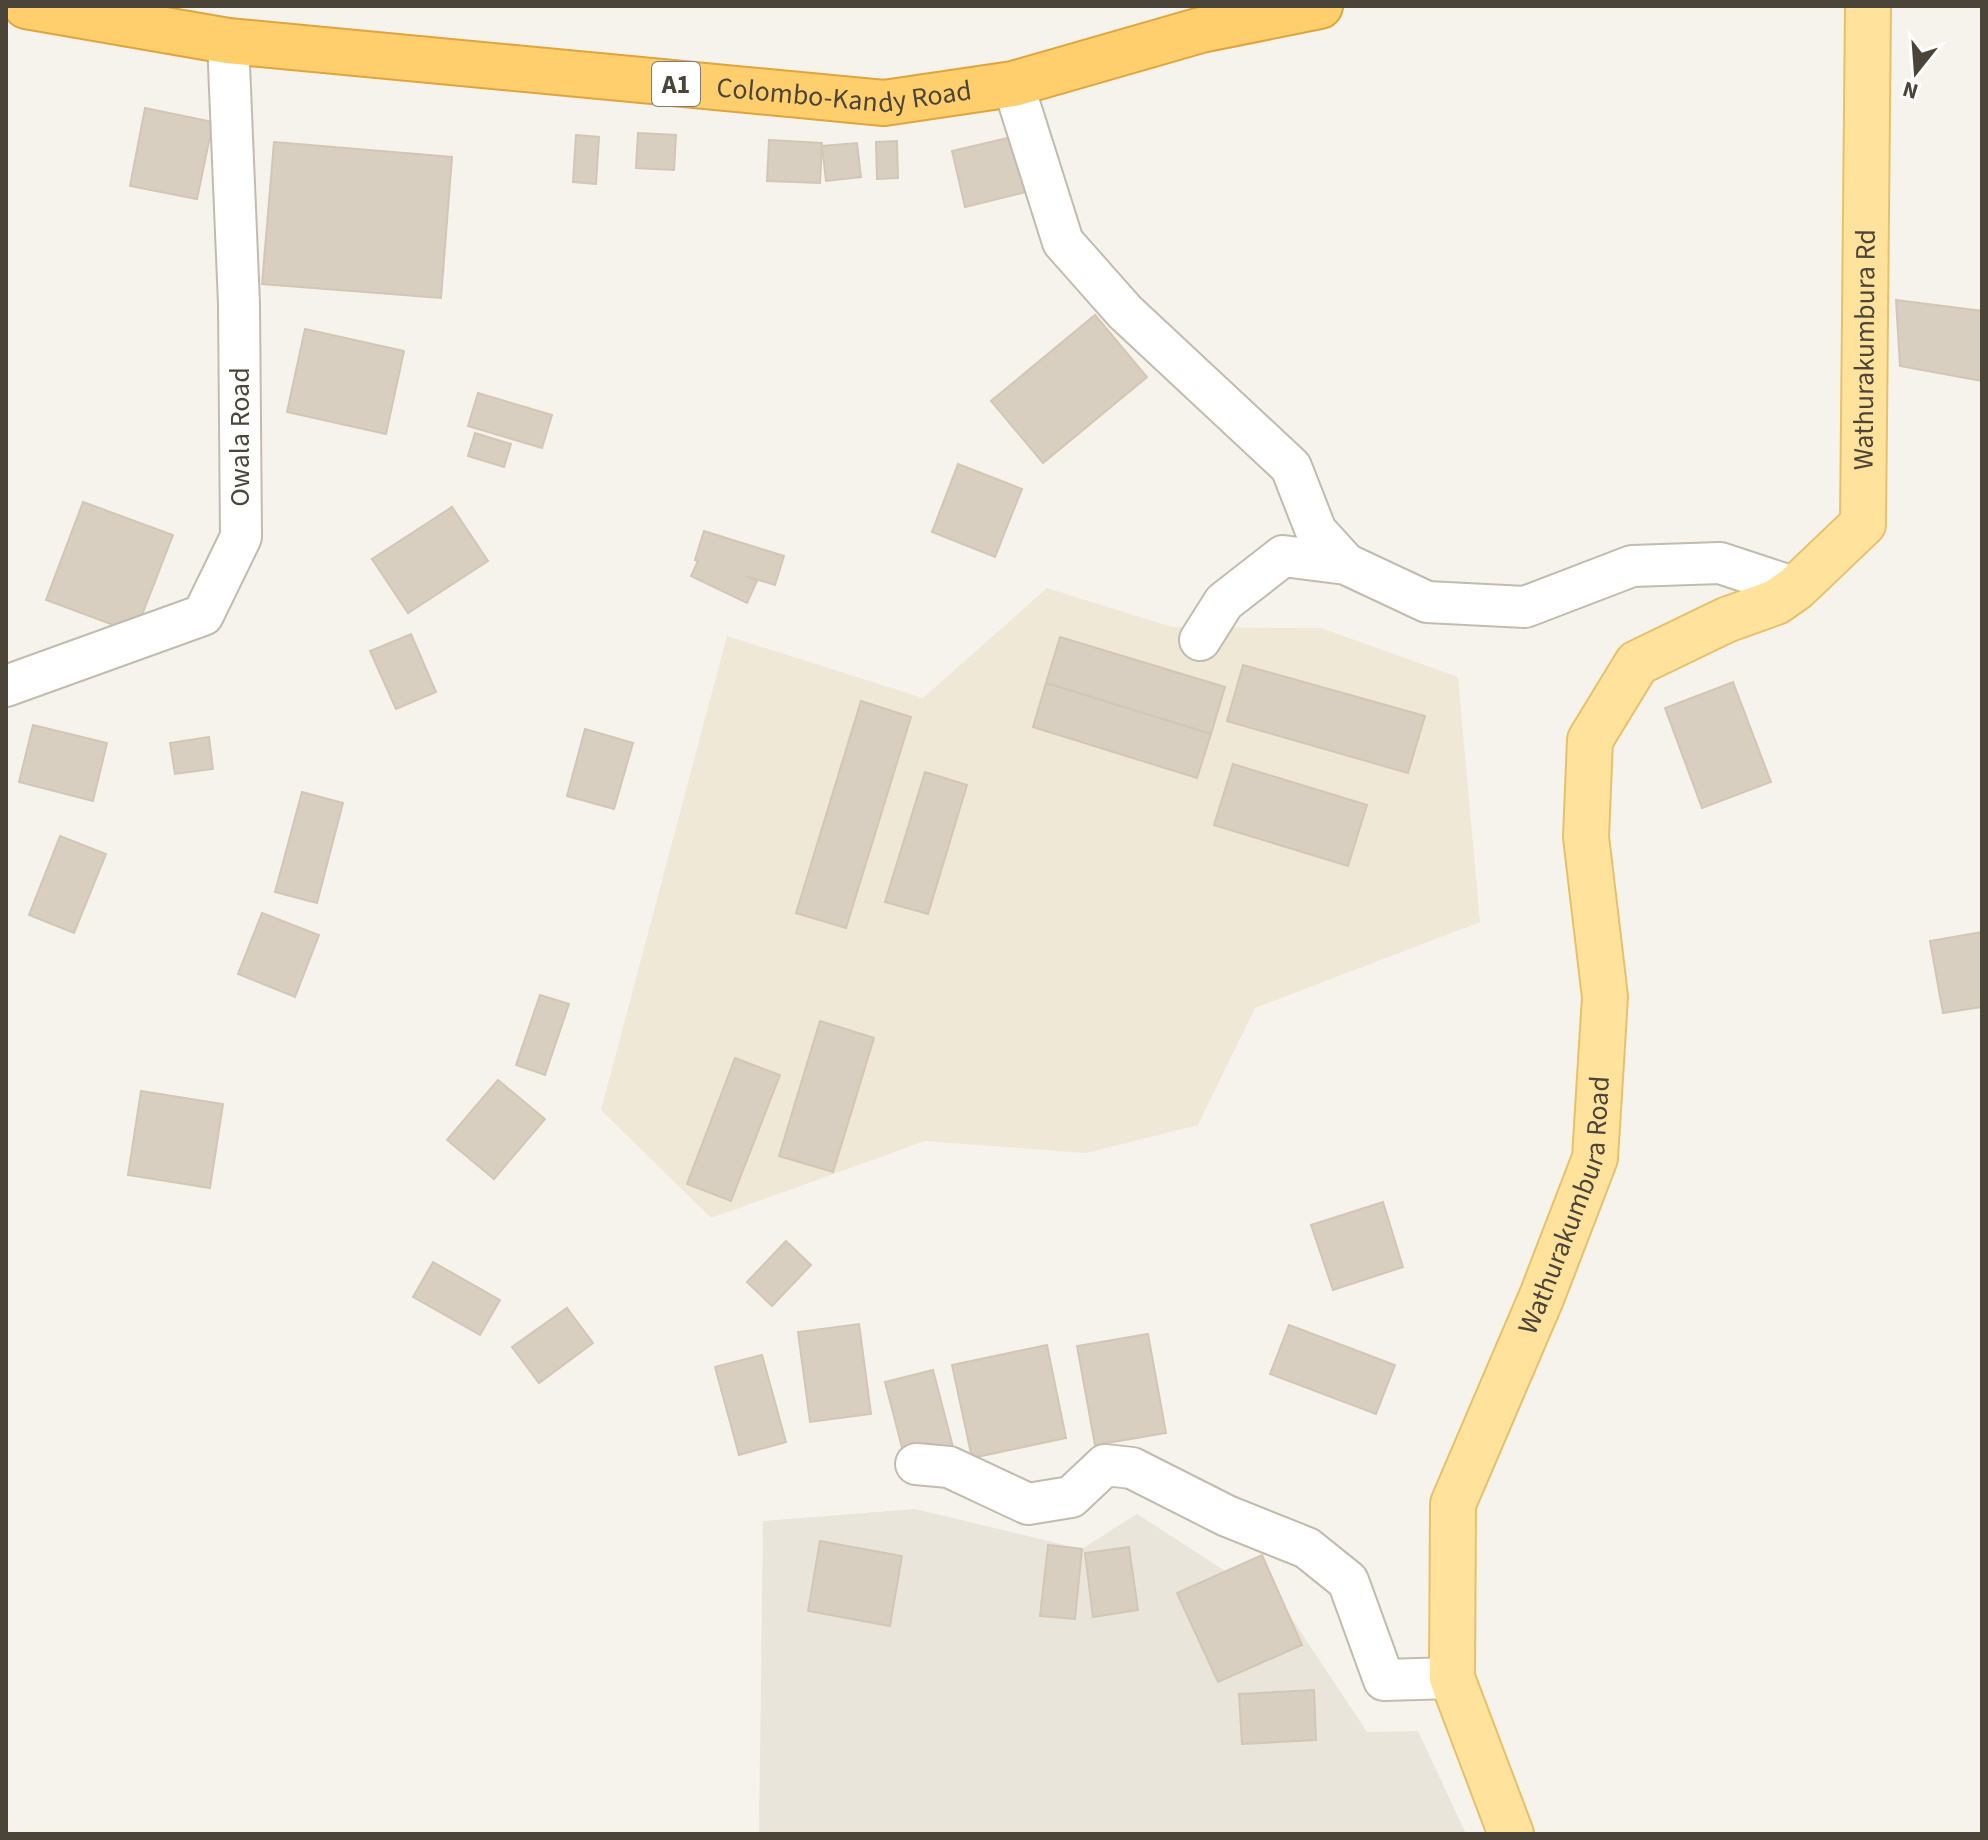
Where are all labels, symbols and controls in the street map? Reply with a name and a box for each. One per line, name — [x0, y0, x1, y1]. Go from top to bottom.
north arrow — [1876, 32, 1956, 112]
road number: A1 — [652, 62, 700, 106]
street label: Colombo-Kandy Road — [715, 67, 974, 124]
text: N — [1899, 73, 1922, 108]
street label: Wathurakumbura Rd — [1844, 229, 1886, 470]
street label: Owala Road — [220, 367, 260, 507]
street label: Wathurakumbura Road — [1508, 1075, 1620, 1341]

